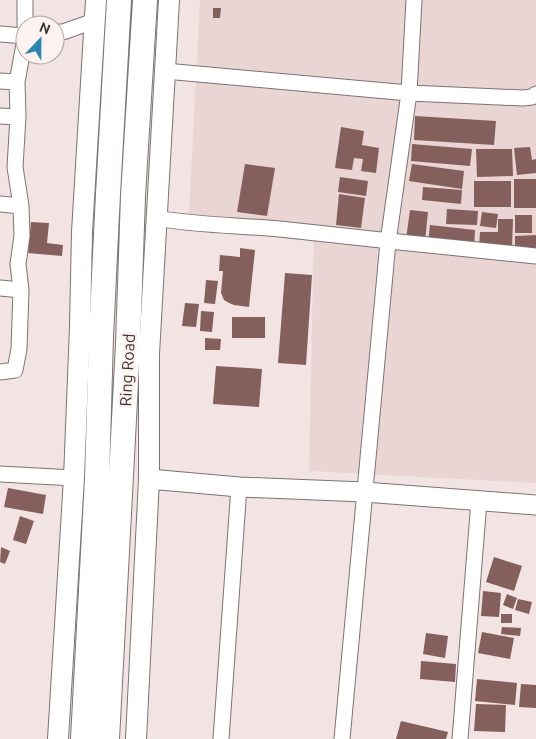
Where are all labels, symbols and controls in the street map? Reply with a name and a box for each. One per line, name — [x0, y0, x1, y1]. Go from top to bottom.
north arrow — [15, 15, 65, 65]
text: N — [37, 19, 53, 37]
street label: Ring Road — [116, 333, 138, 407]

